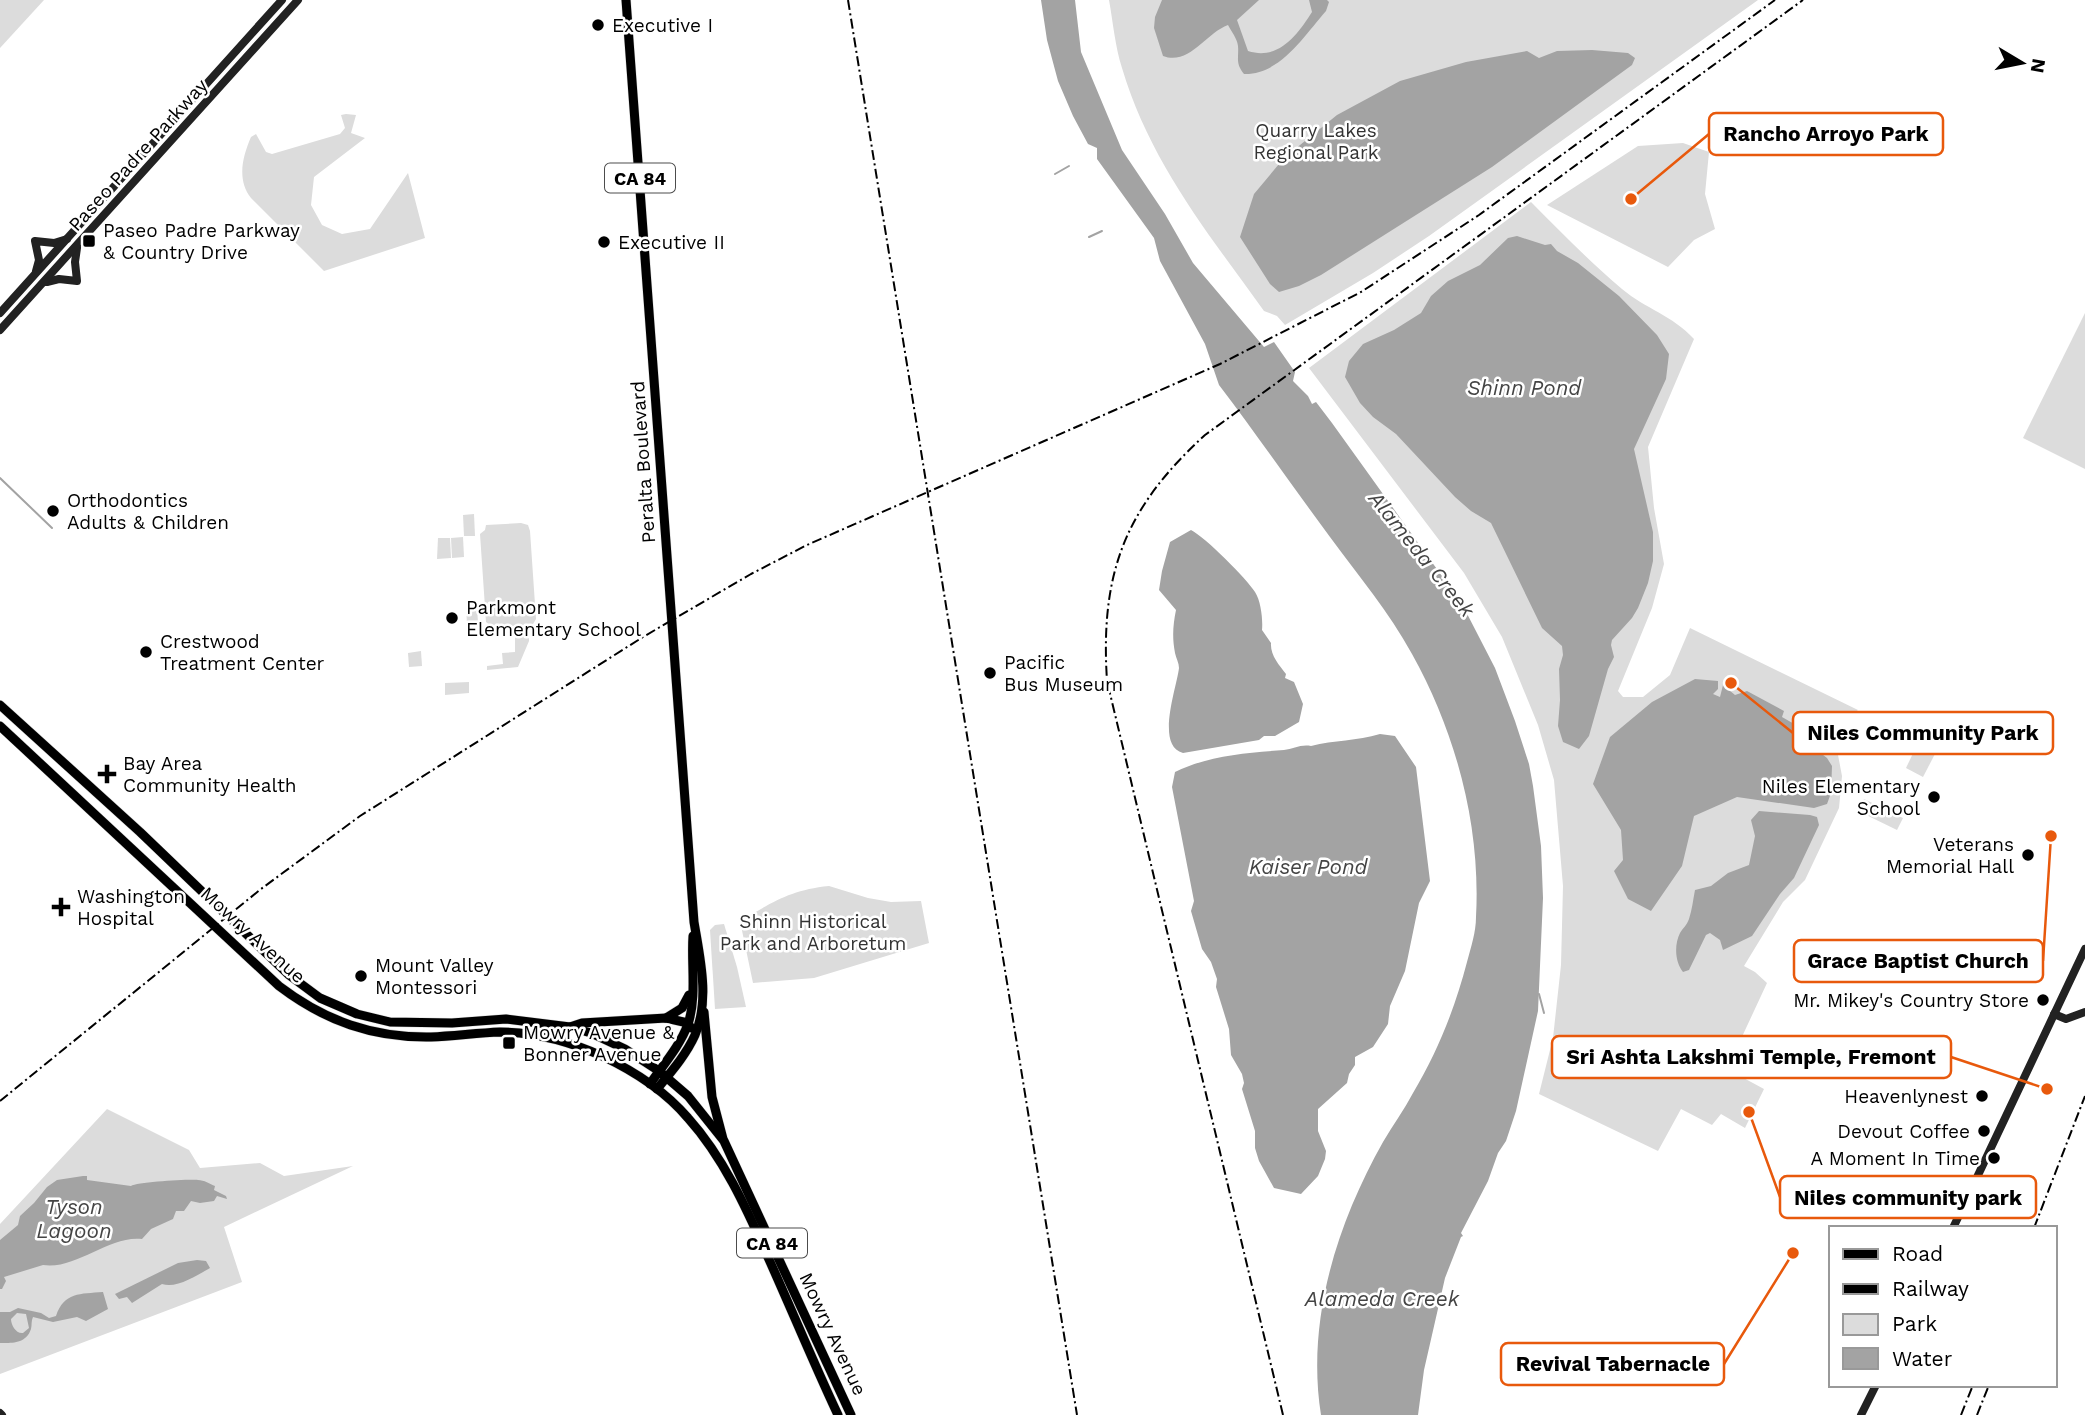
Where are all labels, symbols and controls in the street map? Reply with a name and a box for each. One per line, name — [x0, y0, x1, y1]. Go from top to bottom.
place label: Executive I — [612, 14, 713, 37]
marker: Executive I — [590, 17, 606, 33]
north arrow — [1987, 28, 2057, 98]
text: N — [2026, 57, 2051, 75]
street label: Paseo Padre Parkway — [64, 74, 213, 236]
callout: Rancho Arroyo Park — [1709, 113, 1943, 155]
park label: Quarry Lakes Regional Park — [1254, 119, 1379, 164]
text: Rancho Arroyo Park — [1723, 121, 1930, 146]
road number: CA 84 — [605, 163, 675, 192]
place label: Paseo Padre Parkway & Country Drive — [103, 219, 300, 264]
place label: Executive II — [618, 231, 725, 254]
marker: Paseo Padre Parkway & Country Drive — [81, 233, 97, 249]
marker: Executive II — [596, 234, 612, 250]
water label: Shinn Pond — [1467, 375, 1582, 400]
street label: Peralta Boulevard — [626, 380, 660, 544]
water label: Alameda Creek — [1363, 485, 1481, 622]
place label: Orthodontics Adults & Children — [67, 489, 229, 534]
marker: Orthodontics Adults & Children — [45, 503, 61, 519]
place label: Parkmont Elementary School — [466, 596, 641, 641]
marker: Parkmont Elementary School — [444, 610, 460, 626]
place label: Crestwood Treatment Center — [160, 630, 325, 675]
marker: Crestwood Treatment Center — [138, 644, 154, 660]
place label: Pacific Bus Museum — [1004, 651, 1123, 696]
marker: Pacific Bus Museum — [982, 665, 998, 681]
callout: Niles Community Park — [1793, 712, 2053, 754]
text: Niles Community Park — [1807, 720, 2040, 745]
place label: Bay Area Community Health — [123, 752, 297, 797]
marker: Bay Area Community Health — [97, 764, 117, 784]
place label: Niles Elementary School — [1762, 775, 1920, 820]
marker: Niles Elementary School — [1926, 789, 1942, 805]
place label: Veterans Memorial Hall — [1886, 833, 2014, 878]
marker: Veterans Memorial Hall — [2020, 847, 2036, 863]
water label: Kaiser Pond — [1249, 854, 1368, 879]
street label: Mowry Avenue — [196, 882, 310, 988]
place label: Washington Hospital — [77, 885, 185, 930]
marker: Washington Hospital — [51, 897, 71, 917]
park label: Shinn Historical Park and Arboretum — [720, 910, 906, 955]
callout: Grace Baptist Church — [1794, 940, 2043, 982]
text: Grace Baptist Church — [1807, 948, 2029, 973]
place label: Mount Valley Montessori — [375, 954, 494, 999]
marker: Mount Valley Montessori — [353, 968, 369, 984]
place label: Mr. Mikey's Country Store — [1793, 989, 2029, 1012]
marker: Mr. Mikey's Country Store — [2035, 992, 2051, 1008]
place label: Mowry Avenue & Bonner Avenue — [523, 1021, 675, 1066]
marker: Mowry Avenue & Bonner Avenue — [501, 1035, 517, 1051]
callout: Sri Ashta Lakshmi Temple, Fremont — [1552, 1036, 1951, 1078]
text: Sri Ashta Lakshmi Temple, Fremont — [1566, 1044, 1936, 1069]
place label: Heavenlynest — [1844, 1085, 1968, 1108]
marker: Heavenlynest — [1974, 1088, 1990, 1104]
place label: Devout Coffee — [1837, 1120, 1970, 1143]
marker: Devout Coffee — [1976, 1123, 1992, 1139]
place label: A Moment In Time — [1811, 1147, 1980, 1170]
marker: A Moment In Time — [1986, 1150, 2002, 1166]
callout: Niles community park — [1780, 1176, 2036, 1218]
text: Niles community park — [1794, 1185, 2023, 1210]
water label: Tyson Lagoon — [36, 1194, 112, 1243]
legend — [1829, 1226, 2057, 1387]
road number: CA 84 — [737, 1228, 807, 1258]
text: Road — [1892, 1241, 1943, 1266]
street label: Mowry Avenue — [794, 1269, 872, 1399]
text: Railway — [1892, 1276, 1969, 1301]
water label: Alameda Creek — [1304, 1286, 1460, 1311]
text: Park — [1892, 1311, 1937, 1336]
callout: Revival Tabernacle — [1501, 1343, 1724, 1385]
text: Water — [1892, 1346, 1953, 1371]
text: Revival Tabernacle — [1516, 1351, 1710, 1376]

